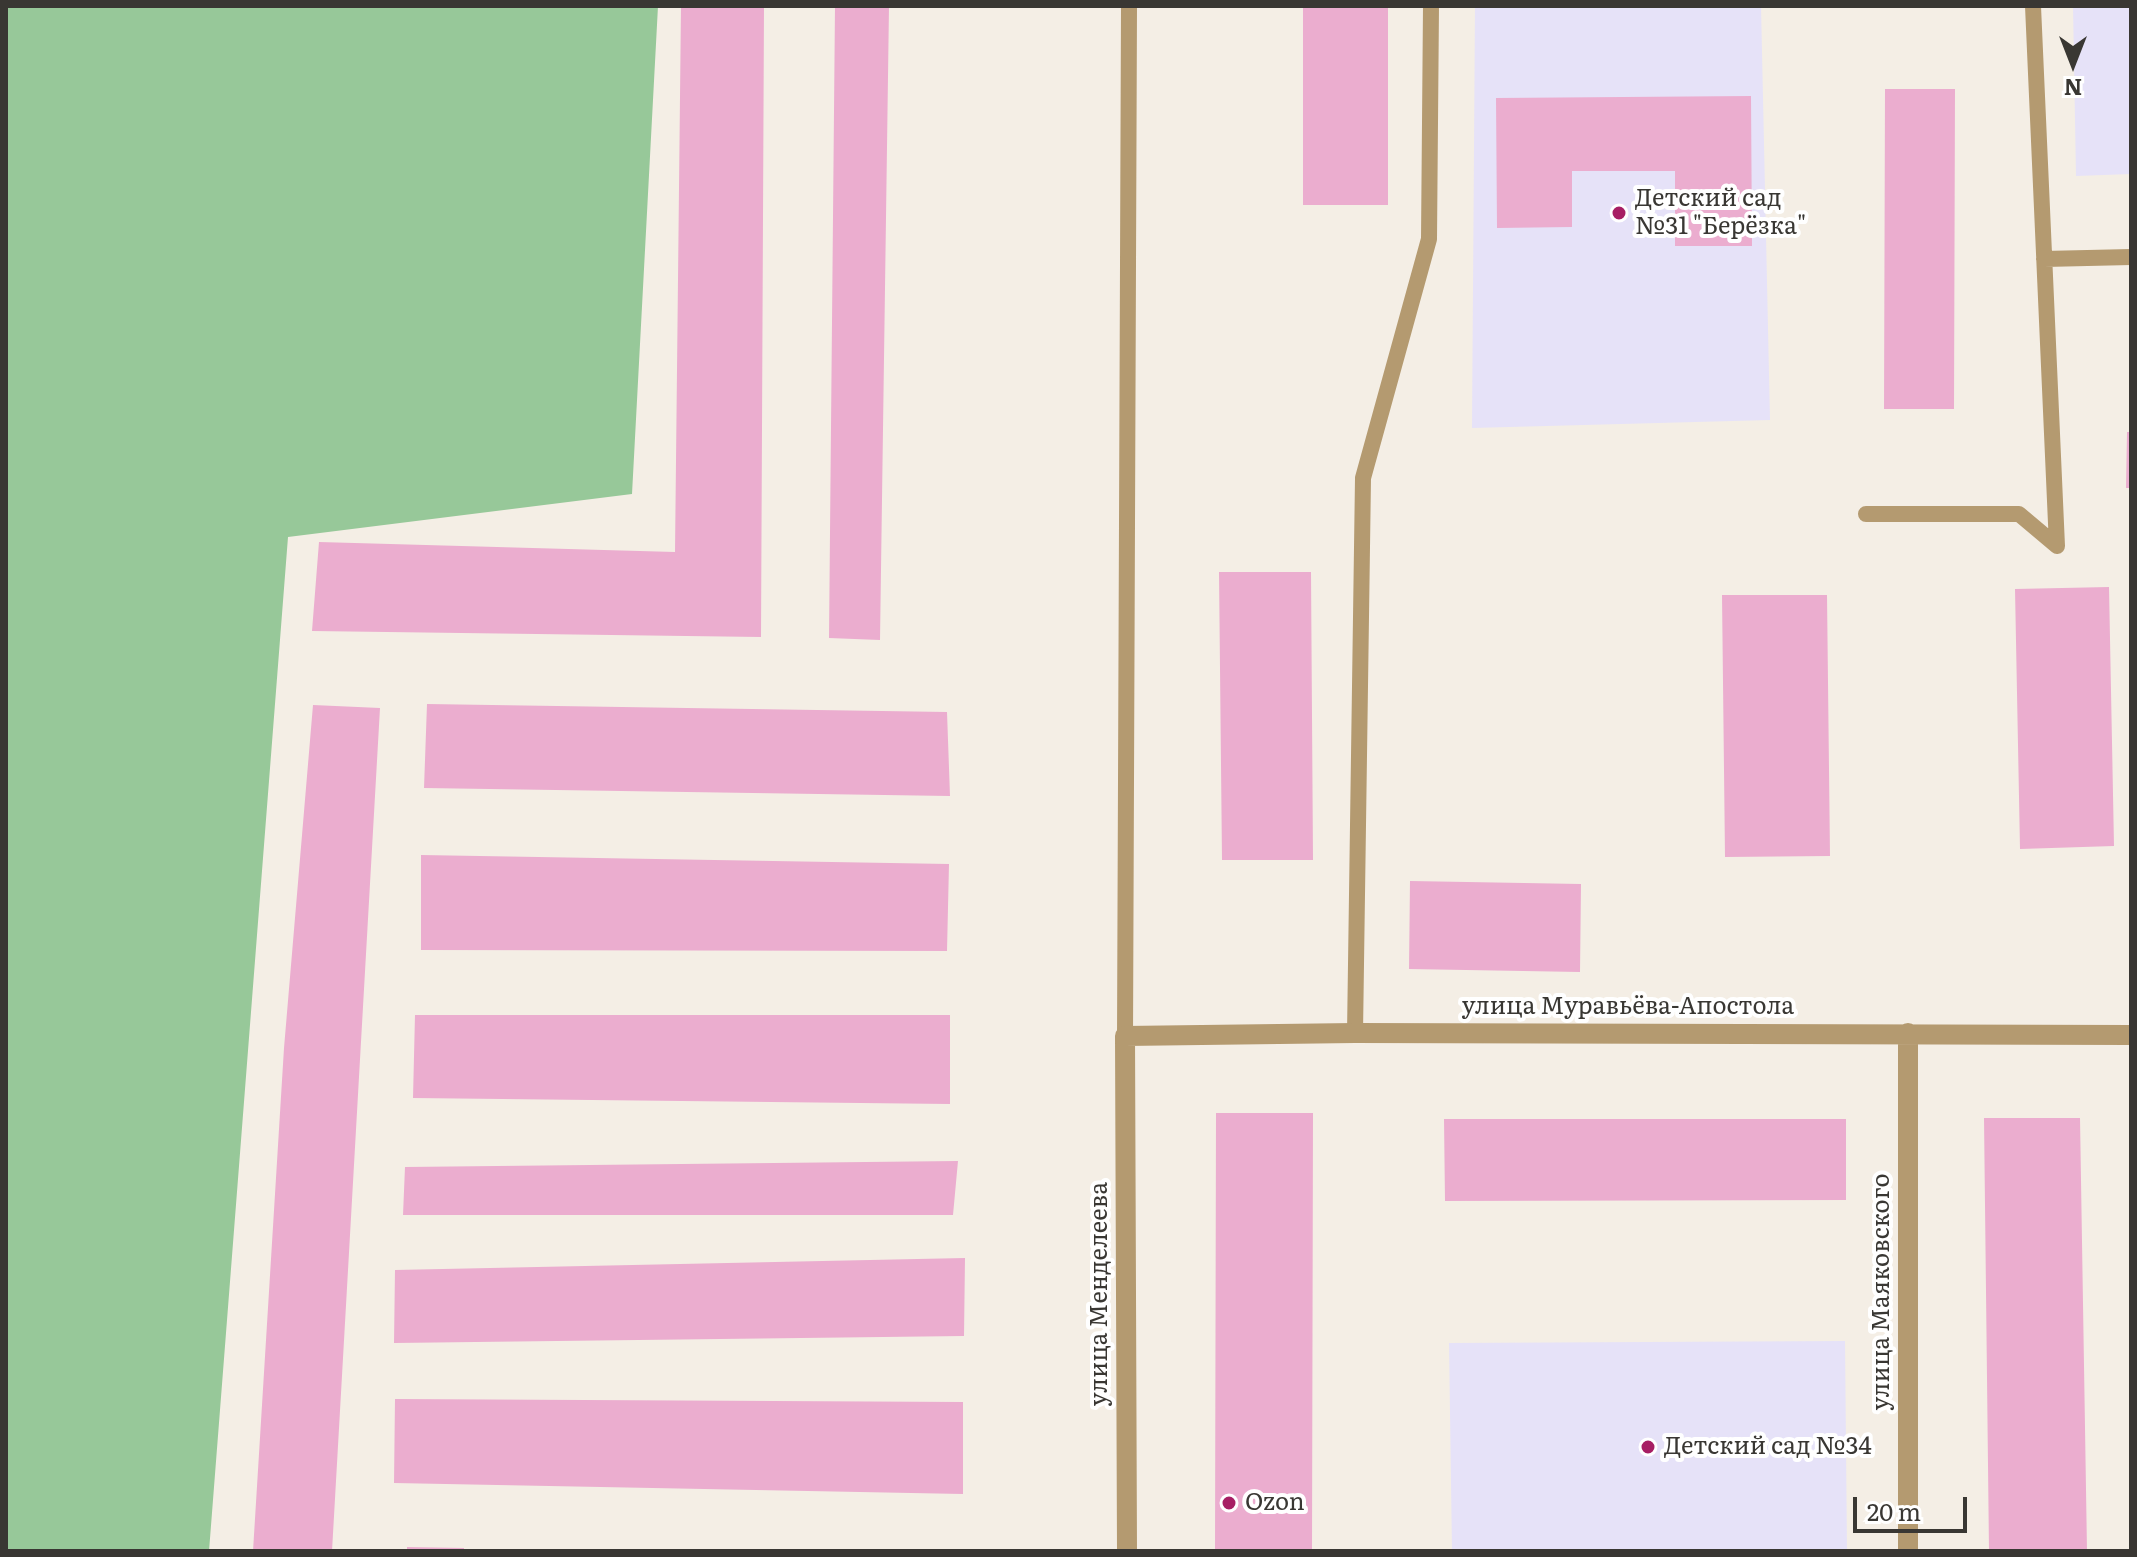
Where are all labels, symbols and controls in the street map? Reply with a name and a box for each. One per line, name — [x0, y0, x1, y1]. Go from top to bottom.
north arrow — [2033, 24, 2113, 104]
text: N — [2064, 72, 2082, 105]
place label: Детский сад №31 "Берёзка" — [1635, 185, 1806, 241]
marker: Детский сад №31 "Берёзка" — [1610, 204, 1628, 222]
street label: улица Муравьёва-Апостола — [1462, 993, 1794, 1021]
street label: улица Маяковского — [1868, 1174, 1896, 1410]
street label: улица Менделеева — [1086, 1182, 1114, 1406]
place label: Детский сад №34 — [1664, 1433, 1872, 1461]
marker: Детский сад №34 — [1639, 1438, 1657, 1456]
scale bar — [1857, 1481, 1971, 1531]
place label: Ozon — [1245, 1489, 1305, 1517]
text: 20 m — [1867, 1493, 1921, 1528]
marker: Ozon — [1220, 1494, 1238, 1512]

